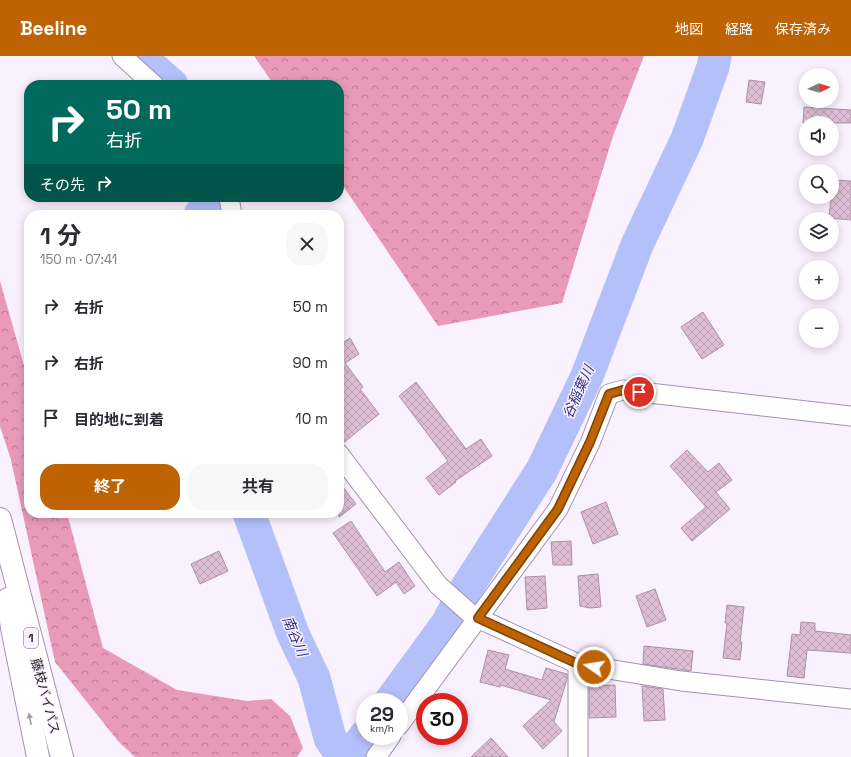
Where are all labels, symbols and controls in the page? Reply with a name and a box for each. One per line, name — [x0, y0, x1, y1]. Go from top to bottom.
text: Beeline — [20, 16, 87, 41]
text: 地図 — [675, 20, 703, 38]
text: 経路 — [725, 20, 753, 38]
text: 保存済み — [775, 20, 831, 38]
north arrow — [799, 68, 839, 108]
map controls — [799, 68, 839, 348]
text: 50 m — [106, 91, 172, 127]
icon: right — [40, 96, 92, 148]
button: sound — [799, 116, 839, 156]
text: 右折 — [106, 129, 142, 152]
button: search — [799, 164, 839, 204]
icon: right — [93, 172, 115, 194]
text: その先 — [40, 175, 85, 194]
button: layers — [799, 212, 839, 252]
text: 1 分 — [40, 220, 81, 251]
button: close — [286, 223, 328, 265]
text: 150 m · 07:41 — [40, 251, 117, 268]
button: + — [799, 260, 839, 300]
icon: right — [40, 295, 62, 317]
text: 50 m — [293, 297, 328, 316]
text: 右折 — [74, 298, 104, 317]
button: − — [799, 308, 839, 348]
icon: right — [40, 351, 62, 373]
text: 90 m — [292, 353, 328, 372]
text: 右折 — [74, 354, 104, 373]
water label: 谷稲葉川 — [558, 361, 598, 421]
pin — [622, 375, 656, 409]
icon: arrive — [628, 381, 650, 403]
icon: arrive — [40, 407, 62, 429]
text: 10 m — [295, 409, 328, 428]
text: 目的地に到着 — [74, 410, 164, 429]
button: 終了 — [40, 464, 180, 510]
button: 共有 — [188, 464, 328, 510]
water label: 南谷川 — [279, 613, 312, 661]
road number: 1 — [24, 628, 38, 648]
position arrow — [573, 646, 615, 688]
street label: 藤枝バイパス — [27, 656, 64, 736]
speed limit sign: 30 — [416, 693, 468, 745]
text: 29 — [370, 701, 394, 727]
one-way arrow — [27, 713, 33, 725]
text: km/h — [370, 722, 394, 735]

